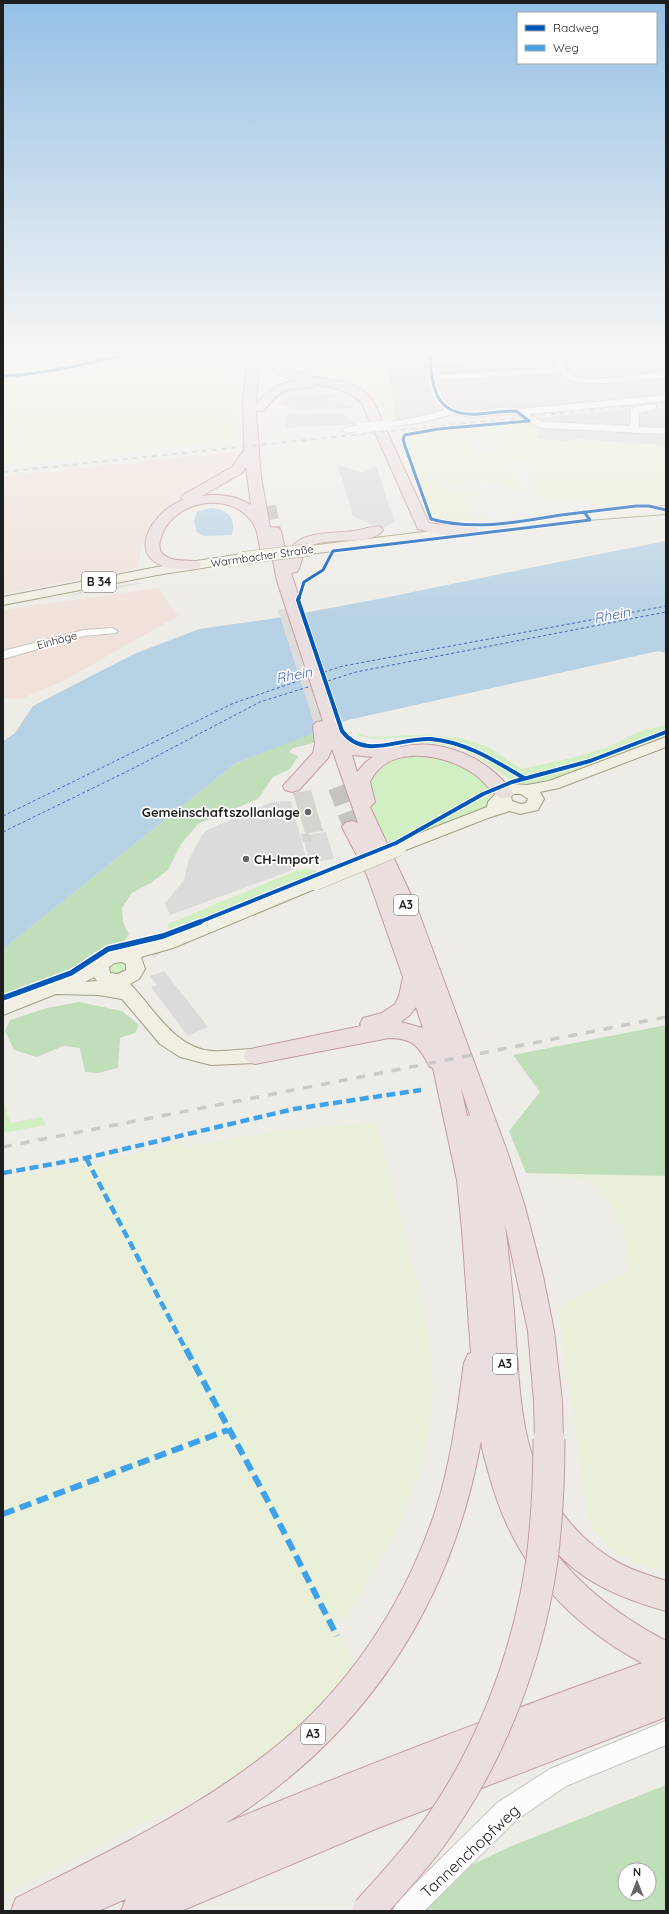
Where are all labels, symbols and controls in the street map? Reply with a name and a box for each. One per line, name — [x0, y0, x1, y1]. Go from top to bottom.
legend — [517, 12, 657, 64]
text: Radweg — [553, 20, 599, 35]
text: Weg — [553, 40, 579, 55]
street label: Warmbacher Straße — [210, 542, 314, 570]
road number: B 34 — [82, 572, 116, 592]
water label: Rhein — [592, 603, 632, 627]
street label: Einhäge — [36, 628, 78, 652]
water label: Rhein — [274, 663, 314, 687]
place label: Gemeinschaftszollanlage — [142, 804, 300, 820]
marker: Gemeinschaftszollanlage — [303, 807, 313, 817]
place label: CH-Import — [254, 851, 319, 867]
marker: CH-Import — [241, 854, 251, 864]
road number: A3 — [394, 895, 418, 915]
road number: A3 — [493, 1354, 517, 1374]
road number: A3 — [301, 1724, 325, 1744]
street label: Tannenchopfweg — [416, 1800, 524, 1902]
north arrow — [617, 1862, 657, 1902]
text: N — [633, 1865, 641, 1879]

